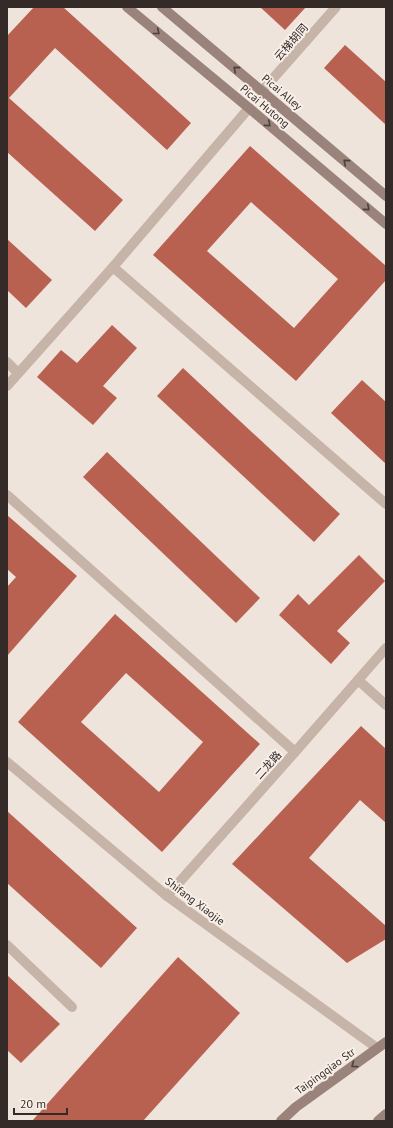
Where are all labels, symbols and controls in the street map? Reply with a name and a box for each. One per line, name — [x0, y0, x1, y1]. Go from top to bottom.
street label: 云梯胡同 — [271, 21, 311, 63]
one-way arrow — [152, 27, 159, 34]
one-way arrow — [233, 66, 240, 73]
street label: Picai Alley — [259, 71, 306, 113]
street label: Picai Hutong — [237, 81, 293, 131]
one-way arrow — [263, 119, 270, 126]
one-way arrow — [343, 159, 350, 166]
one-way arrow — [362, 203, 369, 210]
street label: 二龙路 — [252, 748, 284, 782]
street label: Shifang Xiaojie — [162, 874, 228, 928]
street label: Taipingqiao Str — [292, 1044, 358, 1097]
one-way arrow — [351, 1060, 358, 1068]
scale bar — [14, 1090, 67, 1116]
text: 20 m — [20, 1096, 46, 1111]

